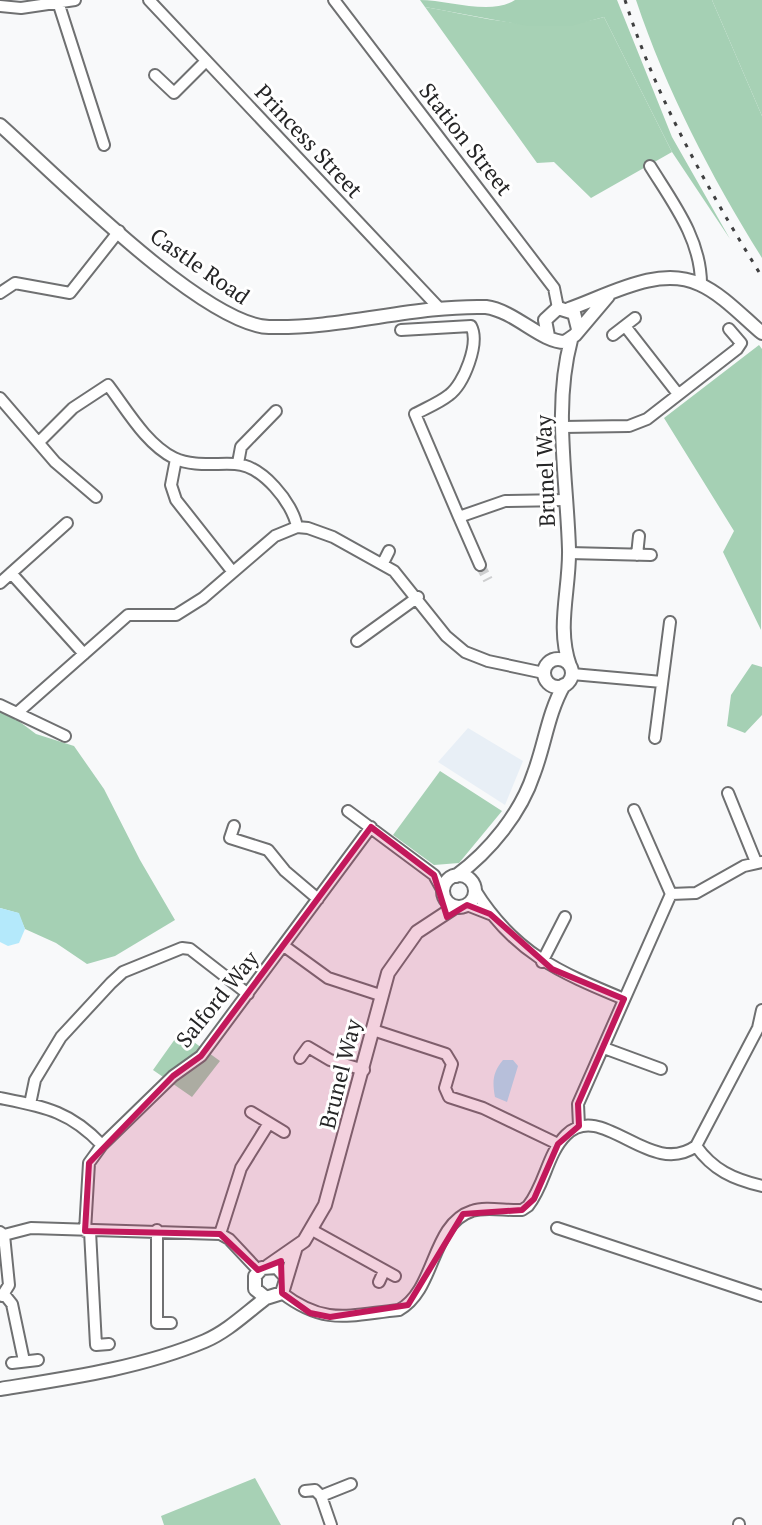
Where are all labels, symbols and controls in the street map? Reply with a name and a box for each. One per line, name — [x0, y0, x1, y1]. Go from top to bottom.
street label: Station Street — [413, 77, 519, 201]
street label: Princess Street — [249, 78, 370, 204]
street label: Castle Road — [145, 221, 256, 310]
street label: Brunel Way — [528, 414, 561, 528]
street label: Salford Way — [169, 944, 265, 1053]
street label: Brunel Way — [312, 1015, 367, 1132]

